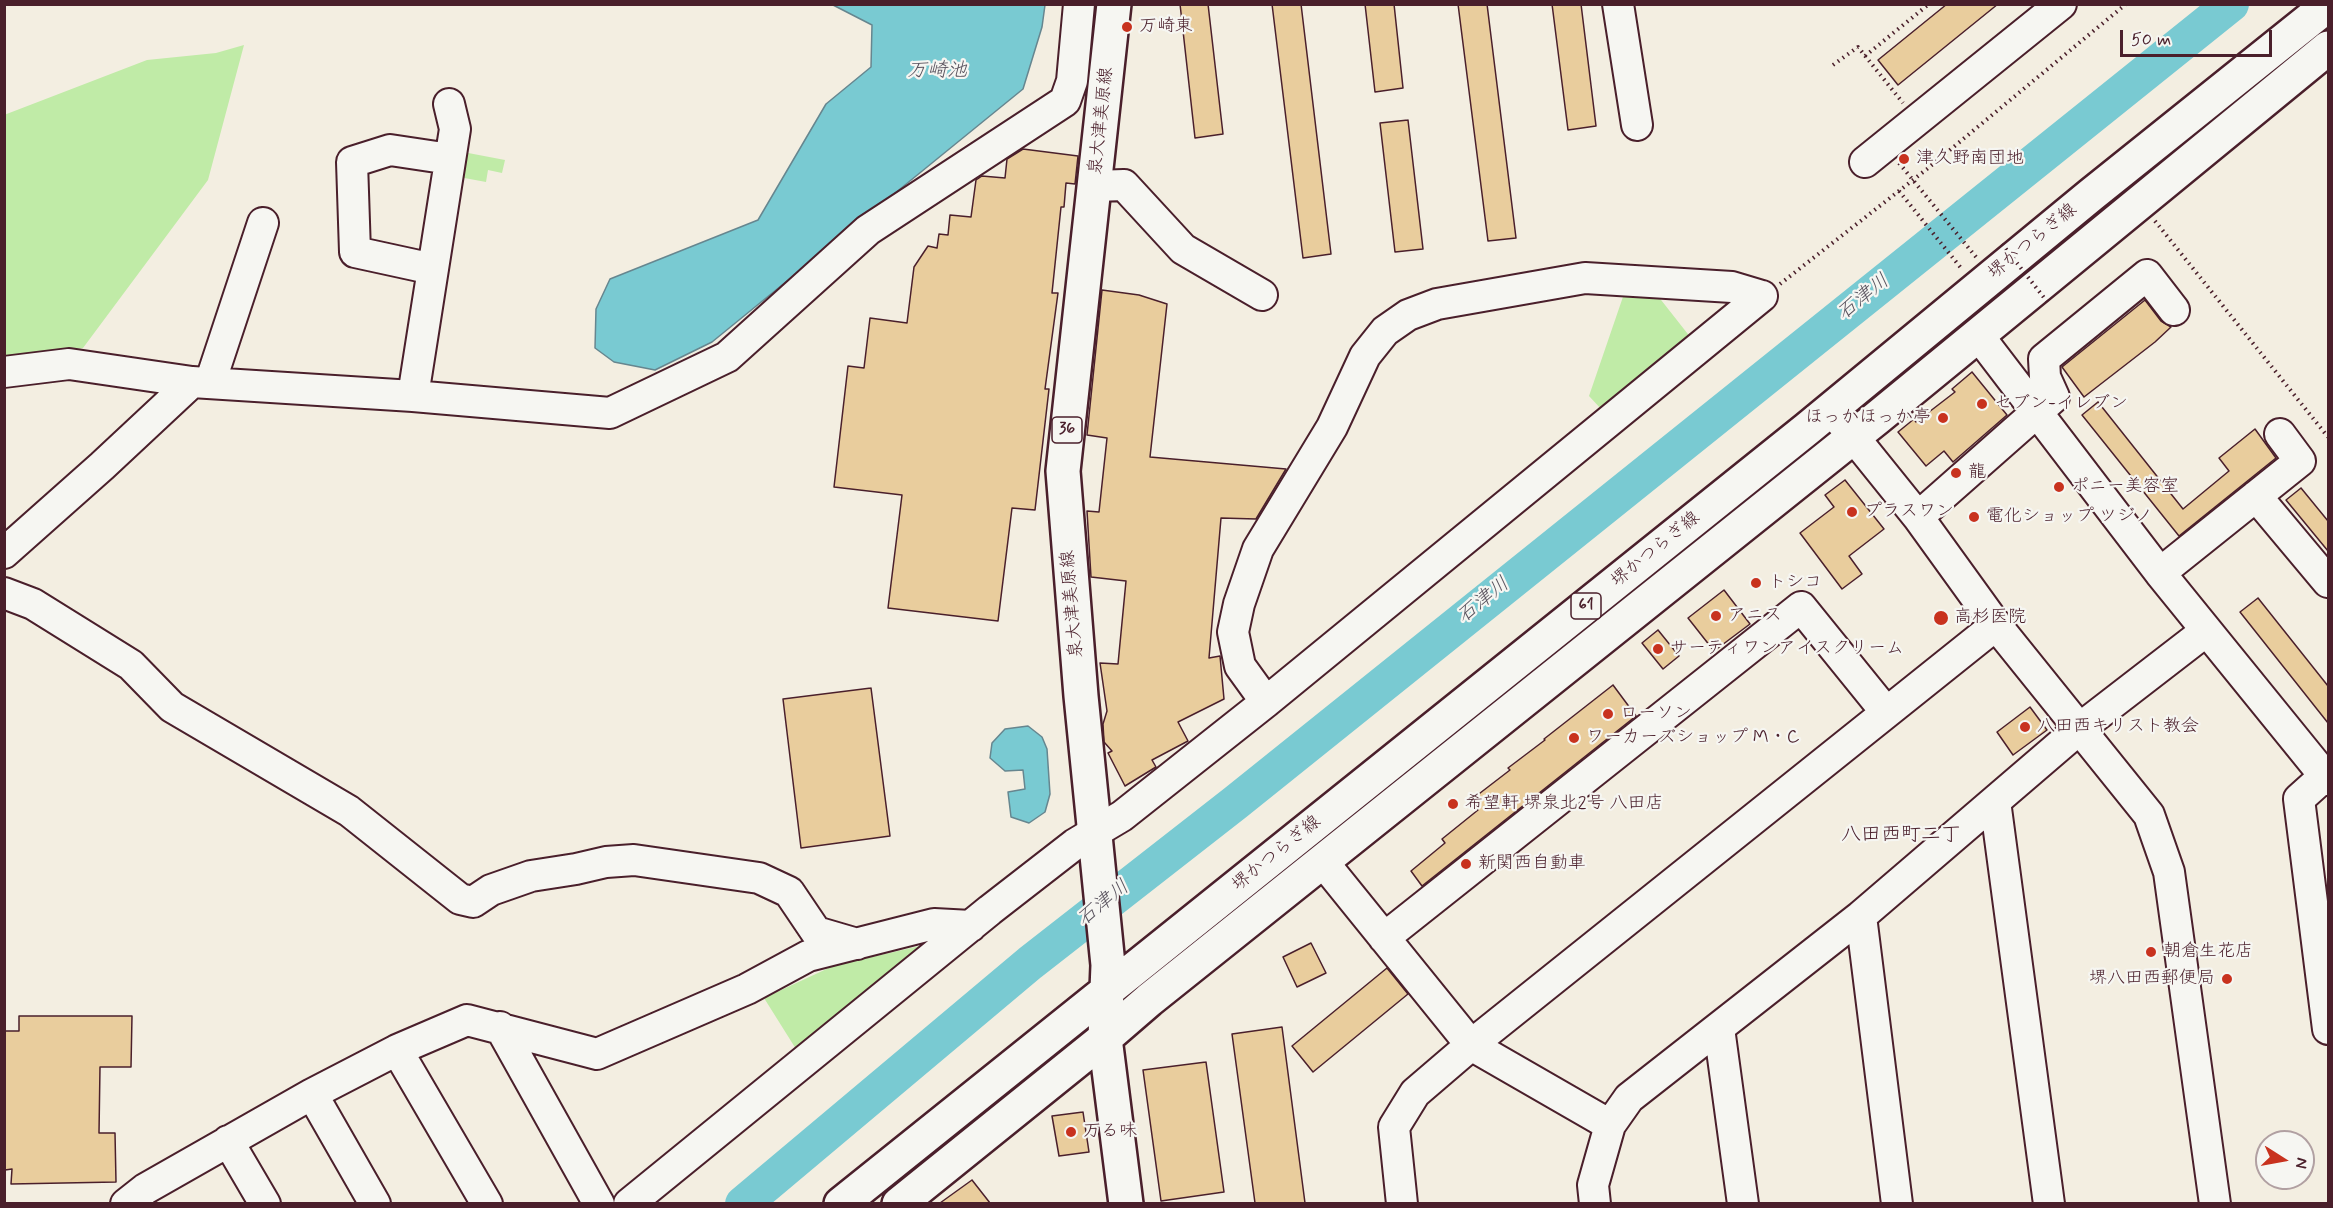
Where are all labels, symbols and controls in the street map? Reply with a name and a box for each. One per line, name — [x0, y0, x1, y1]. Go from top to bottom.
place label: 万崎東 — [1139, 16, 1193, 38]
scale bar — [2123, 18, 2274, 56]
marker: 万崎東 — [1120, 20, 1134, 34]
text: 50 m — [2131, 28, 2171, 52]
water label: 万崎池 — [907, 60, 967, 84]
street label: 泉大津美原線 — [1086, 66, 1118, 176]
place label: 津久野南団地 — [1916, 148, 2024, 170]
marker: 津久野南団地 — [1897, 152, 1911, 166]
street label: 堺かつらぎ線 — [1984, 200, 2082, 284]
water label: 石津川 — [1833, 270, 1895, 326]
place label: セブン-イレブン — [1994, 393, 2128, 415]
marker: セブン-イレブン — [1975, 397, 1989, 411]
place label: ほっかほっか亭 — [1805, 407, 1931, 429]
marker: ほっかほっか亭 — [1936, 411, 1950, 425]
road number: 36 — [1052, 417, 1082, 443]
place label: 龍 — [1968, 462, 1986, 484]
marker: 龍 — [1949, 466, 1963, 480]
place label: ポニー美容室 — [2071, 476, 2179, 498]
marker: ポニー美容室 — [2052, 480, 2066, 494]
place label: プラスワン — [1864, 501, 1954, 523]
marker: プラスワン — [1845, 505, 1859, 519]
place label: 電化ショップ ツジノ — [1986, 506, 2153, 528]
street label: 堺かつらぎ線 — [1607, 508, 1705, 592]
marker: 電化ショップ ツジノ — [1967, 510, 1981, 524]
street label: 泉大津美原線 — [1058, 549, 1088, 659]
place label: トシコ — [1768, 572, 1822, 594]
water label: 石津川 — [1453, 573, 1515, 629]
marker: トシコ — [1749, 576, 1763, 590]
road number: 61 — [1571, 593, 1601, 619]
place label: アニス — [1728, 605, 1782, 627]
place label: 高杉医院 — [1954, 607, 2026, 629]
marker: アニス — [1709, 609, 1723, 623]
marker: 高杉医院 — [1932, 609, 1950, 627]
place label: サーティワンアイスクリーム — [1670, 638, 1904, 660]
marker: サーティワンアイスクリーム — [1651, 642, 1665, 656]
place label: ローソン — [1620, 703, 1692, 725]
marker: ローソン — [1601, 707, 1615, 721]
place label: 八田西キリスト教会 — [2037, 716, 2199, 738]
marker: 八田西キリスト教会 — [2018, 720, 2032, 734]
place label: ワーカーズショップ M・C — [1586, 727, 1799, 749]
marker: ワーカーズショップ M・C — [1567, 731, 1581, 745]
place label: 希望軒 堺泉北2号 八田店 — [1465, 793, 1664, 815]
marker: 希望軒 堺泉北2号 八田店 — [1446, 797, 1460, 811]
street label: 堺かつらぎ線 — [1228, 812, 1326, 896]
district label: 八田西町二丁 — [1841, 824, 1961, 848]
place label: 新関西自動車 — [1478, 853, 1586, 875]
marker: 新関西自動車 — [1459, 857, 1473, 871]
water label: 石津川 — [1073, 876, 1135, 932]
place label: 朝倉生花店 — [2163, 941, 2253, 963]
marker: 朝倉生花店 — [2144, 945, 2158, 959]
place label: 堺八田西郵便局 — [2089, 968, 2215, 990]
marker: 堺八田西郵便局 — [2220, 972, 2234, 986]
place label: 万る味 — [1083, 1121, 1137, 1143]
marker: 万る味 — [1064, 1125, 1078, 1139]
north arrow — [2255, 1130, 2315, 1190]
text: N — [2290, 1156, 2313, 1170]

